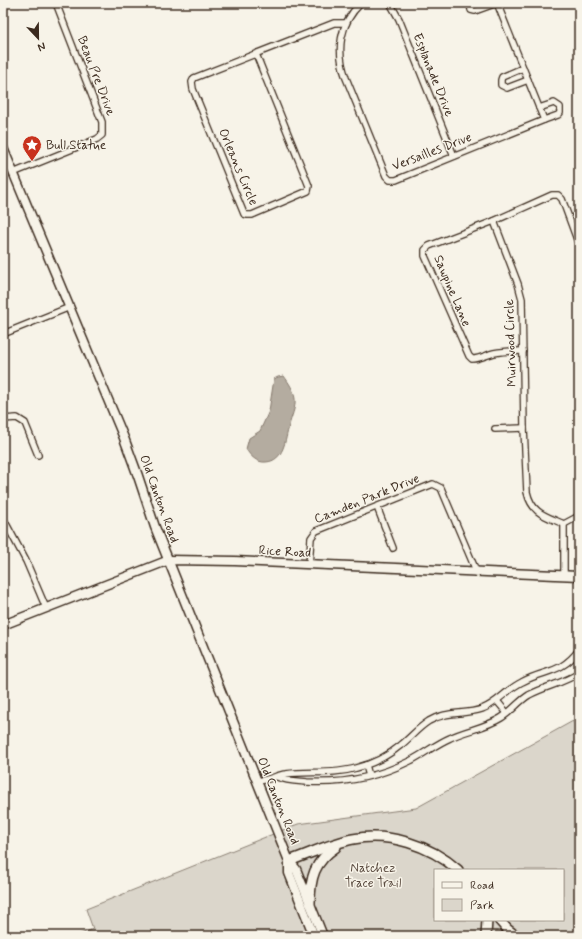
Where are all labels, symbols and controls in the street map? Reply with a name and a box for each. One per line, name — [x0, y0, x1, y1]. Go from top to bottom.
north arrow — [18, 18, 58, 58]
street label: Esplanade Drive — [409, 31, 457, 119]
street label: Beau Pre Drive — [73, 34, 119, 118]
text: N — [35, 38, 47, 54]
street label: Orleans Circle — [214, 126, 262, 208]
street label: Versailles Drive — [390, 129, 474, 175]
place icon: Bull Statue — [21, 134, 43, 162]
place label: Bull Statue — [46, 137, 106, 154]
street label: Sawpine Lane — [429, 253, 475, 330]
street label: Muirwood Circle — [501, 299, 521, 387]
street label: Old Canton Road — [135, 453, 183, 545]
street label: Camden Park Drive — [312, 470, 422, 528]
street label: Rice Road — [258, 542, 312, 562]
street label: Old Canton Road — [253, 755, 303, 847]
park label: Natchez Trace Trail — [345, 860, 402, 892]
legend — [434, 869, 564, 921]
text: Road — [470, 878, 494, 894]
text: Park — [470, 898, 494, 914]

